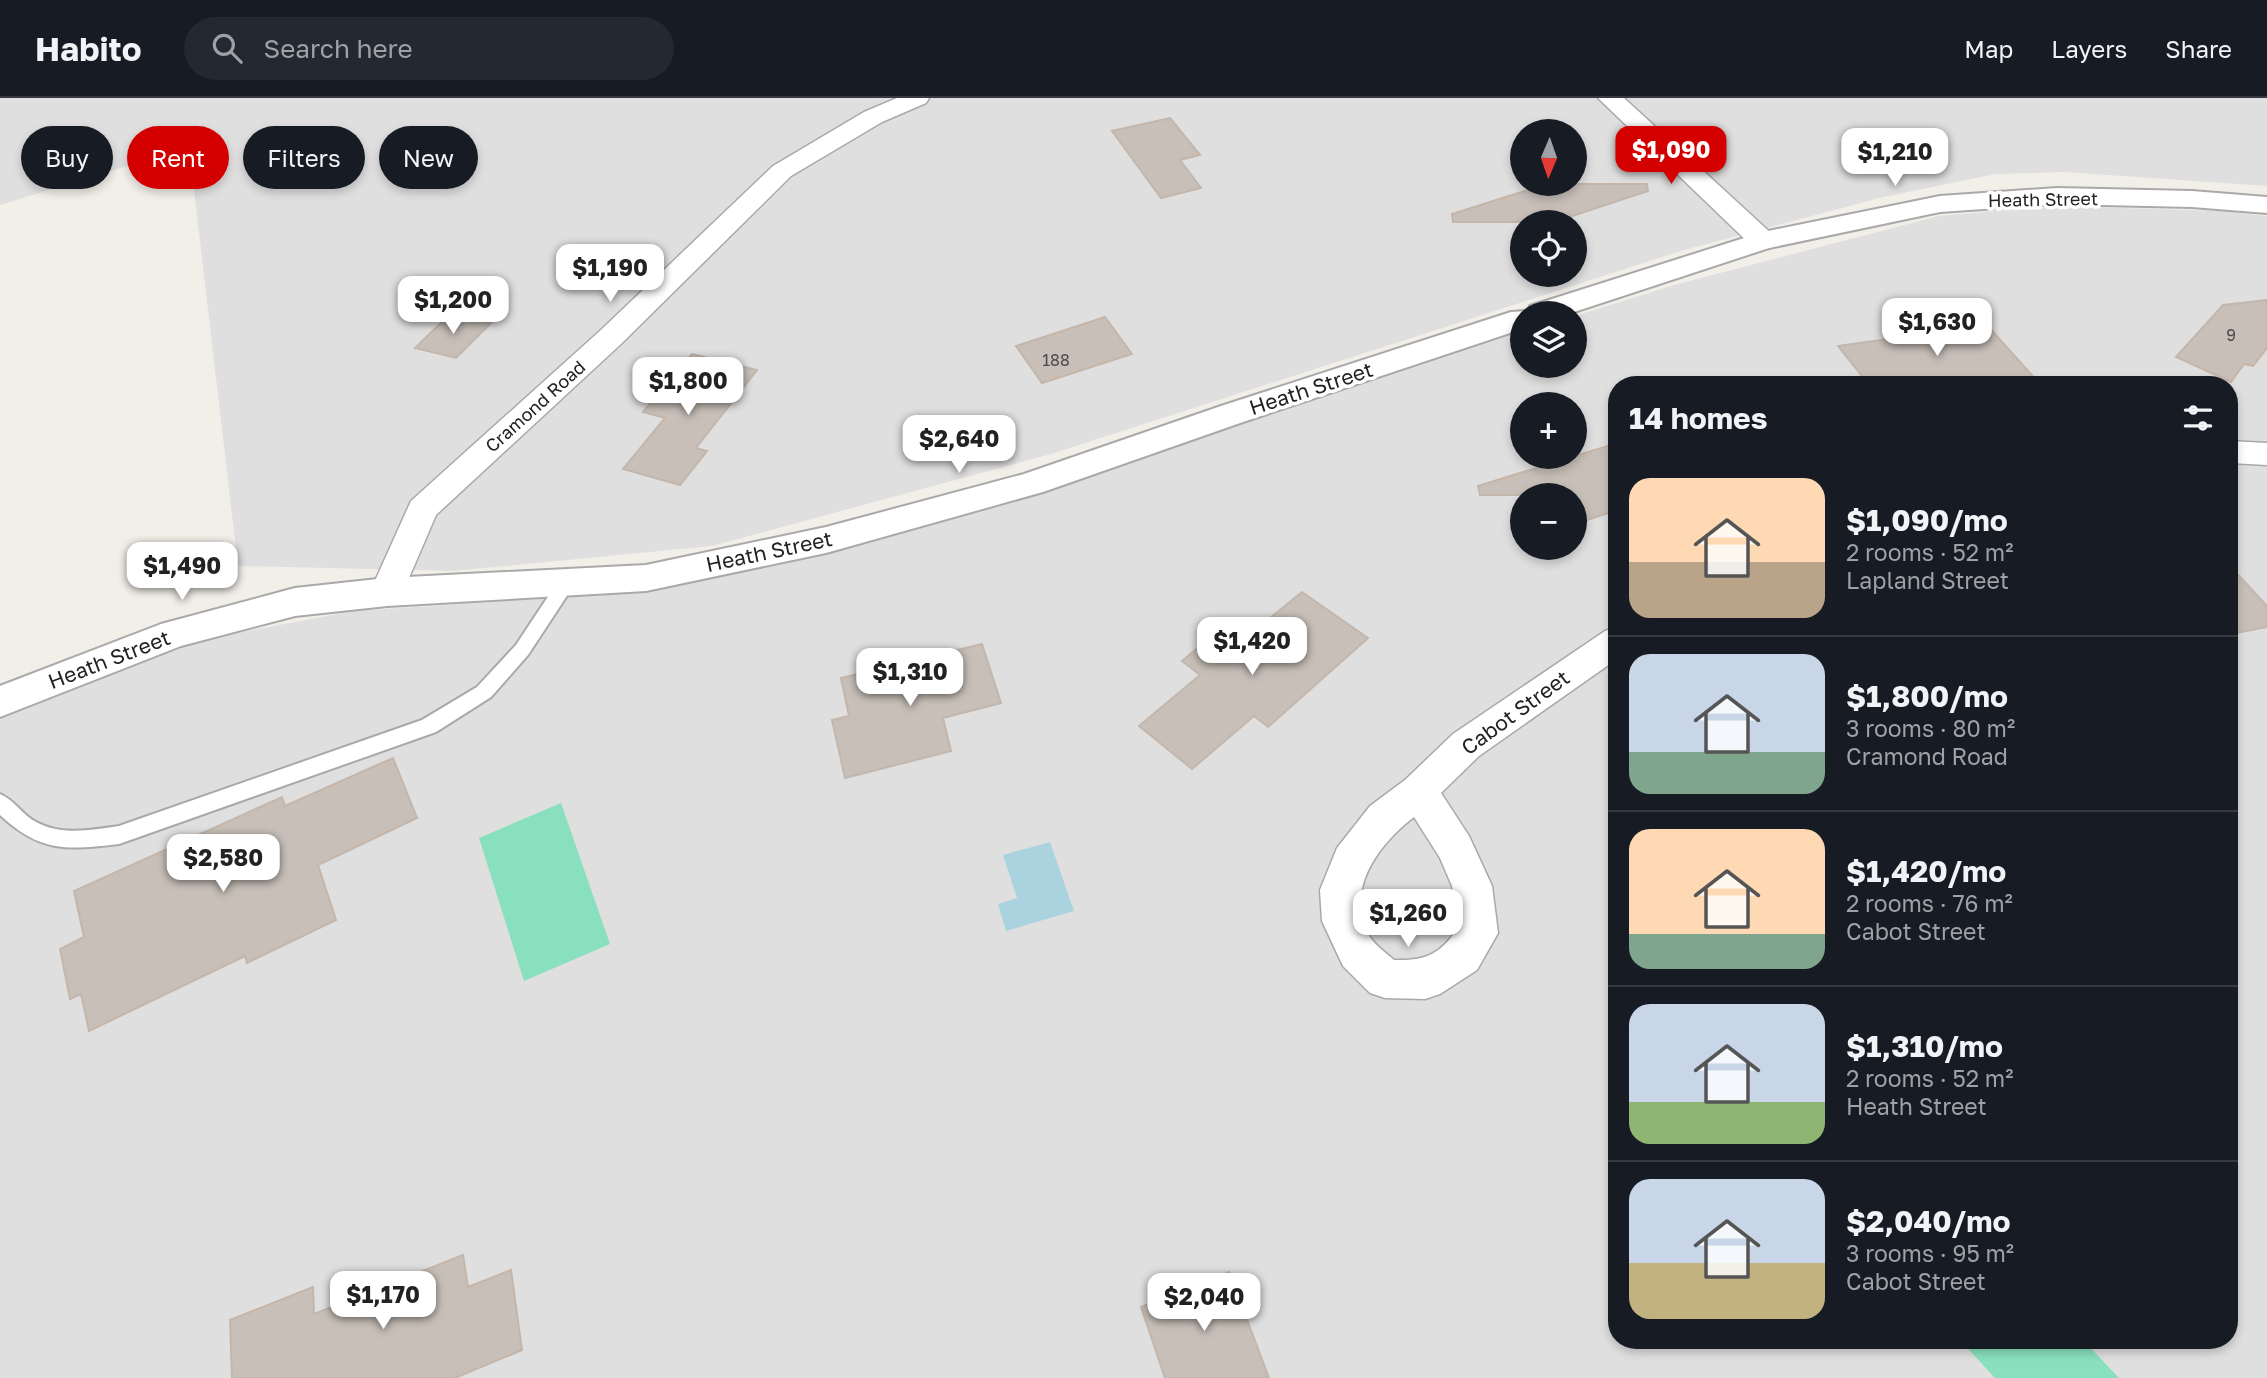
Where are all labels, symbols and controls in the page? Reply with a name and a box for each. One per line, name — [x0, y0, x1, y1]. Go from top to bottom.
search box — [184, 17, 674, 80]
text: Habito — [35, 29, 142, 68]
icon: search — [208, 29, 246, 67]
text: Search here — [264, 33, 413, 64]
text: Map — [1964, 34, 2013, 63]
text: Layers — [2051, 34, 2127, 63]
text: Share — [2165, 34, 2232, 63]
north arrow — [1510, 119, 1587, 196]
map controls — [1510, 119, 1587, 560]
chip: Buy — [21, 126, 113, 189]
chip: Rent — [127, 126, 229, 189]
chip: Filters — [243, 126, 365, 189]
chip: New — [379, 126, 478, 189]
pin: $1,090 — [1614, 126, 1728, 186]
pin: $1,210 — [1838, 129, 1952, 188]
text: $1,090 — [1631, 135, 1711, 163]
text: $1,210 — [1857, 137, 1933, 165]
street label: Heath Street — [1988, 187, 2098, 211]
button: locate — [1510, 210, 1587, 287]
pin: $1,190 — [553, 244, 667, 304]
text: $1,190 — [572, 253, 648, 281]
pin: $1,200 — [396, 276, 510, 336]
text: $1,200 — [414, 285, 492, 313]
pin: $1,630 — [1880, 299, 1994, 358]
button: layers — [1510, 301, 1587, 378]
text: $1,630 — [1898, 307, 1976, 335]
house number: 9 — [2226, 325, 2236, 345]
house number: 188 — [1042, 350, 1070, 370]
street label: Cramond Road — [481, 355, 589, 457]
street label: Heath Street — [1246, 356, 1376, 420]
pin: $1,800 — [631, 358, 745, 417]
text: $1,800 — [648, 366, 728, 394]
button: + — [1510, 392, 1587, 469]
icon: filters — [2179, 399, 2217, 437]
text: 14 homes — [1629, 400, 1768, 436]
pin: $2,640 — [902, 416, 1016, 475]
text: $2,640 — [919, 424, 999, 452]
button: − — [1510, 483, 1587, 560]
text: $1,090/mo — [1846, 502, 2008, 538]
icon: home — [1685, 506, 1769, 590]
street label: Heath Street — [703, 525, 835, 577]
text: 2 rooms · 52 m² — [1846, 538, 2013, 566]
pin: $1,490 — [125, 542, 239, 602]
text: $1,490 — [143, 551, 221, 579]
text: Lapland Street — [1846, 566, 2009, 594]
pin: $1,420 — [1195, 618, 1309, 677]
street label: Heath Street — [44, 624, 174, 694]
text: $1,420 — [1213, 626, 1291, 654]
pin: $1,310 — [853, 648, 967, 708]
text: $1,310 — [872, 657, 948, 685]
street label: Cabot Street — [1456, 664, 1574, 760]
text: $1,800/mo — [1846, 678, 2008, 714]
icon: home — [1685, 682, 1769, 766]
text: 3 rooms · 80 m² — [1846, 714, 2015, 742]
text: Cramond Road — [1846, 742, 2008, 770]
pin: $2,580 — [166, 834, 280, 894]
text: $2,580 — [183, 843, 263, 871]
text: $1,420/mo — [1846, 853, 2006, 889]
icon: home — [1685, 857, 1769, 941]
text: 2 rooms · 76 m² — [1846, 889, 2013, 917]
pin: $1,260 — [1351, 890, 1465, 949]
text: $1,260 — [1369, 898, 1447, 926]
text: Cabot Street — [1846, 917, 1986, 945]
text: $1,310/mo — [1846, 1028, 2003, 1064]
icon: home — [1685, 1032, 1769, 1116]
text: 2 rooms · 52 m² — [1846, 1064, 2013, 1092]
text: Heath Street — [1846, 1092, 1987, 1120]
text: $2,040/mo — [1846, 1203, 2010, 1239]
icon: home — [1685, 1207, 1769, 1291]
text: 3 rooms · 95 m² — [1846, 1239, 2014, 1267]
text: Cabot Street — [1846, 1267, 1986, 1295]
pin: $1,170 — [326, 1272, 440, 1331]
pin: $2,040 — [1147, 1274, 1261, 1333]
text: $1,170 — [346, 1280, 420, 1308]
text: $2,040 — [1163, 1282, 1245, 1310]

